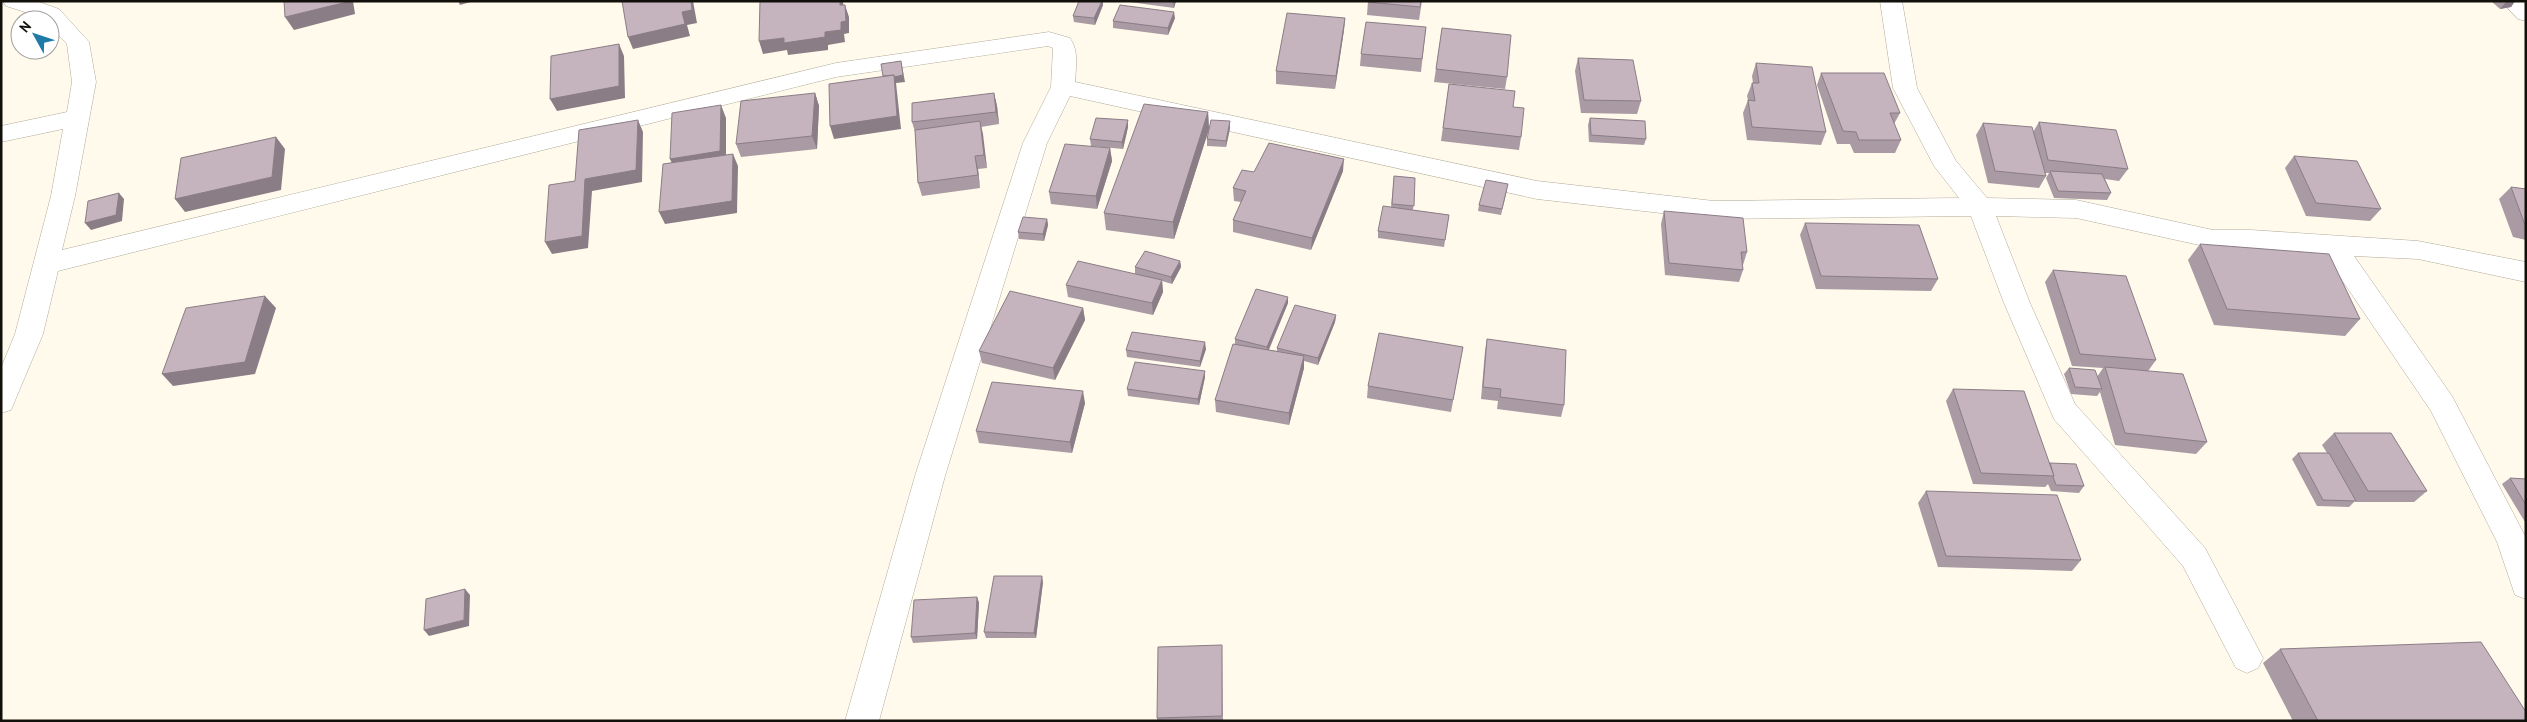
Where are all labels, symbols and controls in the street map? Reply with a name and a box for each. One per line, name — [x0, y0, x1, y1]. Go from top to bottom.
north arrow — [10, 10, 60, 60]
text: N — [15, 17, 35, 36]

